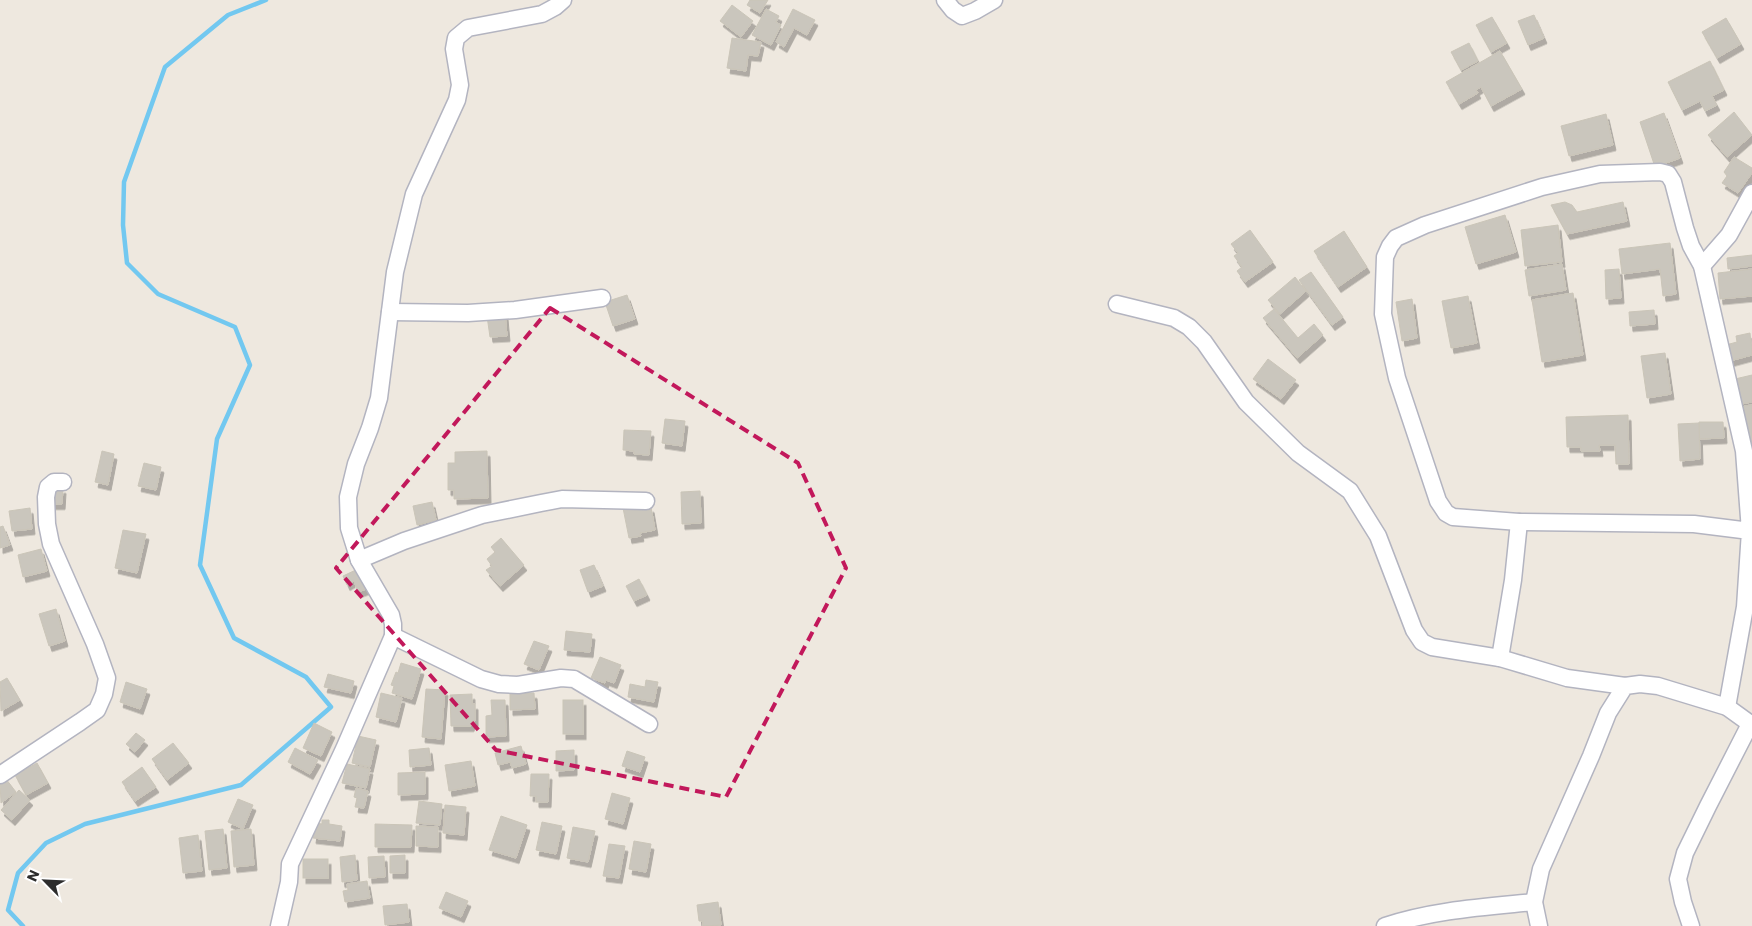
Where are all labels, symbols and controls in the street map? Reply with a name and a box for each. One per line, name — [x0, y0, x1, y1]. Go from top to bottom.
north arrow — [20, 856, 70, 906]
text: N — [22, 867, 44, 885]

